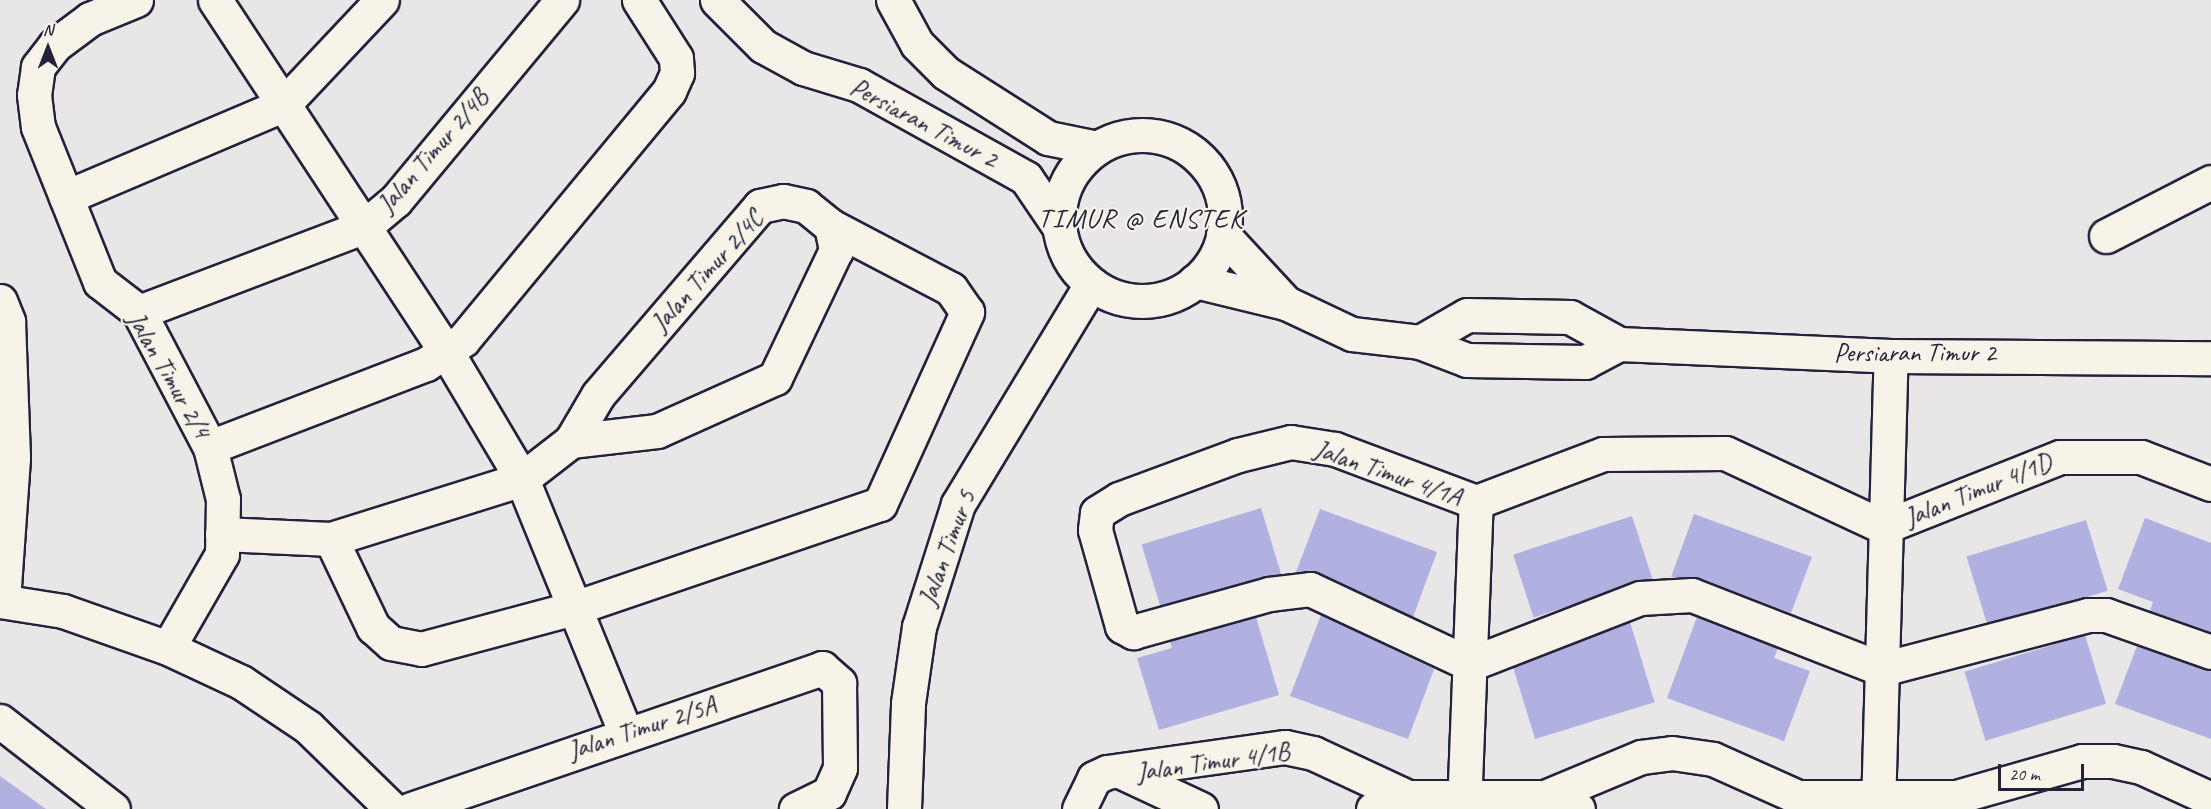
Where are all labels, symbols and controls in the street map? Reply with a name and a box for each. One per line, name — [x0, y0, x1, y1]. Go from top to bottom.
north arrow — [18, 18, 78, 78]
text: N — [43, 20, 53, 40]
street label: Persiaran Timur 2 — [846, 71, 1002, 175]
street label: Jalan Timur 2/4B — [371, 83, 495, 219]
district label: TIMUR @ ENSTEK — [1039, 203, 1243, 235]
street label: Jalan Timur 2/4C — [644, 204, 770, 338]
street label: Jalan Timur 2/4 — [120, 306, 218, 444]
street label: Persiaran Timur 2 — [1835, 337, 1995, 369]
street label: Jalan Timur 4/1A — [1310, 433, 1466, 513]
street label: Jalan Timur 4/1D — [1900, 446, 2056, 534]
street label: Jalan Timur 5 — [912, 486, 982, 610]
street label: Jalan Timur 2/5A — [564, 689, 720, 767]
street label: Jalan Timur 4/1B — [1135, 736, 1291, 788]
scale bar — [2001, 752, 2086, 790]
text: 20 m — [2009, 763, 2040, 785]

